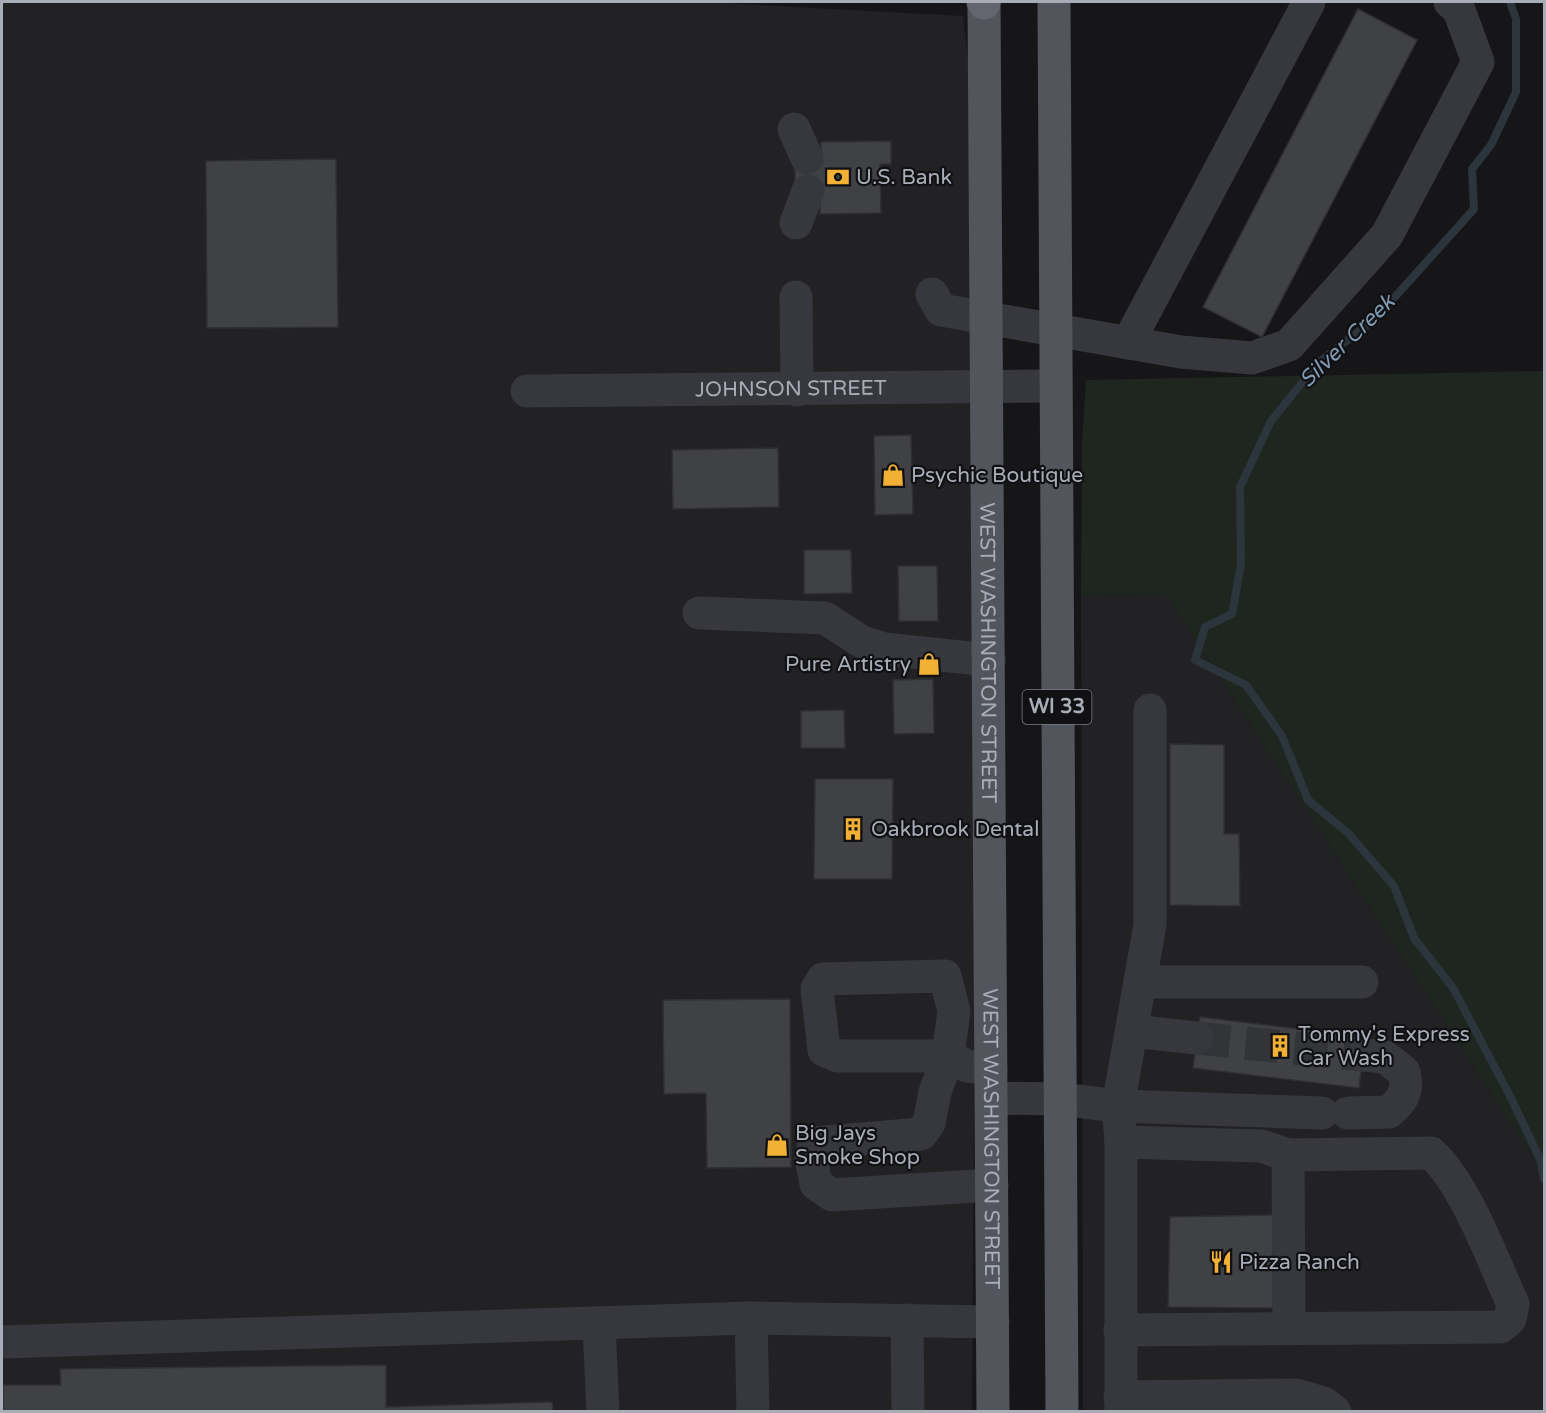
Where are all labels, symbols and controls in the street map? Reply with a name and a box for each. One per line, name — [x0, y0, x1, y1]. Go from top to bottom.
bank icon: U.S. Bank — [825, 164, 851, 190]
place label: U.S. Bank — [856, 165, 952, 190]
water label: Silver Creek — [1294, 288, 1402, 393]
street label: JOHNSON STREET — [695, 375, 887, 402]
shop icon: Psychic Boutique — [880, 462, 906, 488]
place label: Psychic Boutique — [911, 463, 1083, 488]
street label: WEST WASHINGTON STREET — [975, 503, 1002, 804]
shop icon: Pure Artistry — [916, 651, 942, 677]
place label: Pure Artistry — [785, 652, 911, 677]
road number: WI 33 — [1022, 690, 1092, 724]
building icon: Oakbrook Dental — [840, 816, 866, 842]
place label: Oakbrook Dental — [871, 817, 1039, 842]
street label: WEST WASHINGTON STREET — [978, 989, 1005, 1290]
place label: Tommy's Express Car Wash — [1298, 1022, 1470, 1071]
building icon: Tommy's Express Car Wash — [1267, 1033, 1293, 1059]
place label: Big Jays Smoke Shop — [795, 1121, 920, 1170]
shop icon: Big Jays Smoke Shop — [764, 1132, 790, 1158]
restaurant icon: Pizza Ranch — [1208, 1249, 1234, 1275]
place label: Pizza Ranch — [1239, 1250, 1360, 1275]

